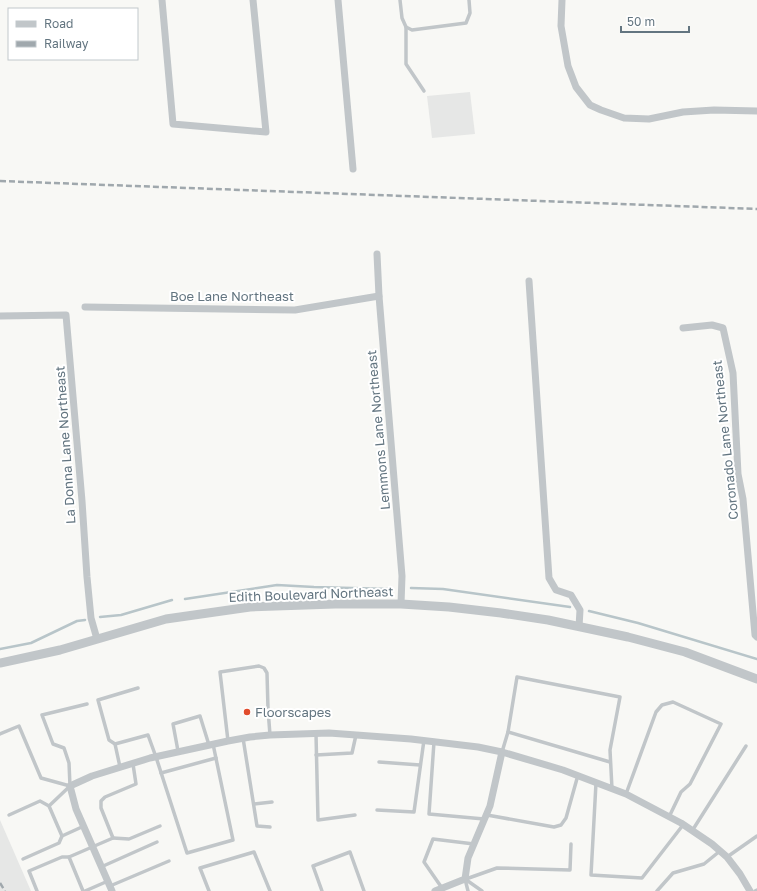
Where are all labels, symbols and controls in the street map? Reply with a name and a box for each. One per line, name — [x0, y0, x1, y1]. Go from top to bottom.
legend — [8, 8, 138, 60]
scale bar — [621, 8, 689, 34]
text: 50 m — [627, 14, 655, 29]
text: Road — [44, 16, 73, 31]
text: Railway — [44, 36, 89, 51]
street label: Boe Lane Northeast — [170, 288, 294, 304]
street label: Lemmons Lane Northeast — [363, 349, 393, 511]
street label: Coronado Lane Northeast — [709, 359, 741, 521]
street label: La Donna Lane Northeast — [51, 365, 79, 525]
street label: Edith Boulevard Northeast — [228, 583, 394, 605]
place label: Floorscapes — [255, 704, 331, 720]
marker: Floorscapes — [242, 707, 252, 717]

